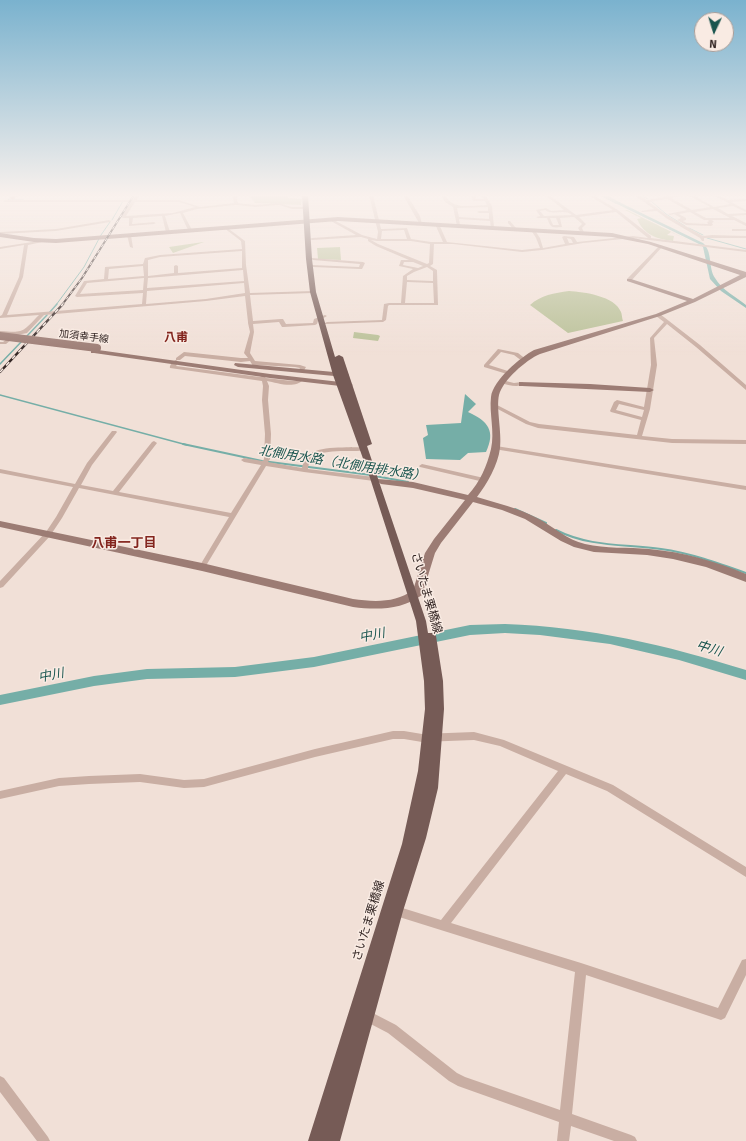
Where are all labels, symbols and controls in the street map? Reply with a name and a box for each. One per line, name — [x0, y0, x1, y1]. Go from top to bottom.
north arrow — [694, 12, 734, 52]
text: N — [709, 37, 717, 50]
street label: 加須幸手線 — [58, 328, 110, 346]
district label: 八甫 — [164, 331, 188, 345]
water label: 北側用水路（北側用排水路） — [257, 443, 427, 485]
district label: 八甫一丁目 — [92, 536, 156, 552]
street label: さいたま栗橋線 — [408, 551, 444, 635]
water label: 中川 — [358, 626, 386, 646]
water label: 中川 — [694, 638, 724, 660]
water label: 中川 — [37, 666, 65, 686]
street label: さいたま栗橋線 — [350, 879, 388, 963]

